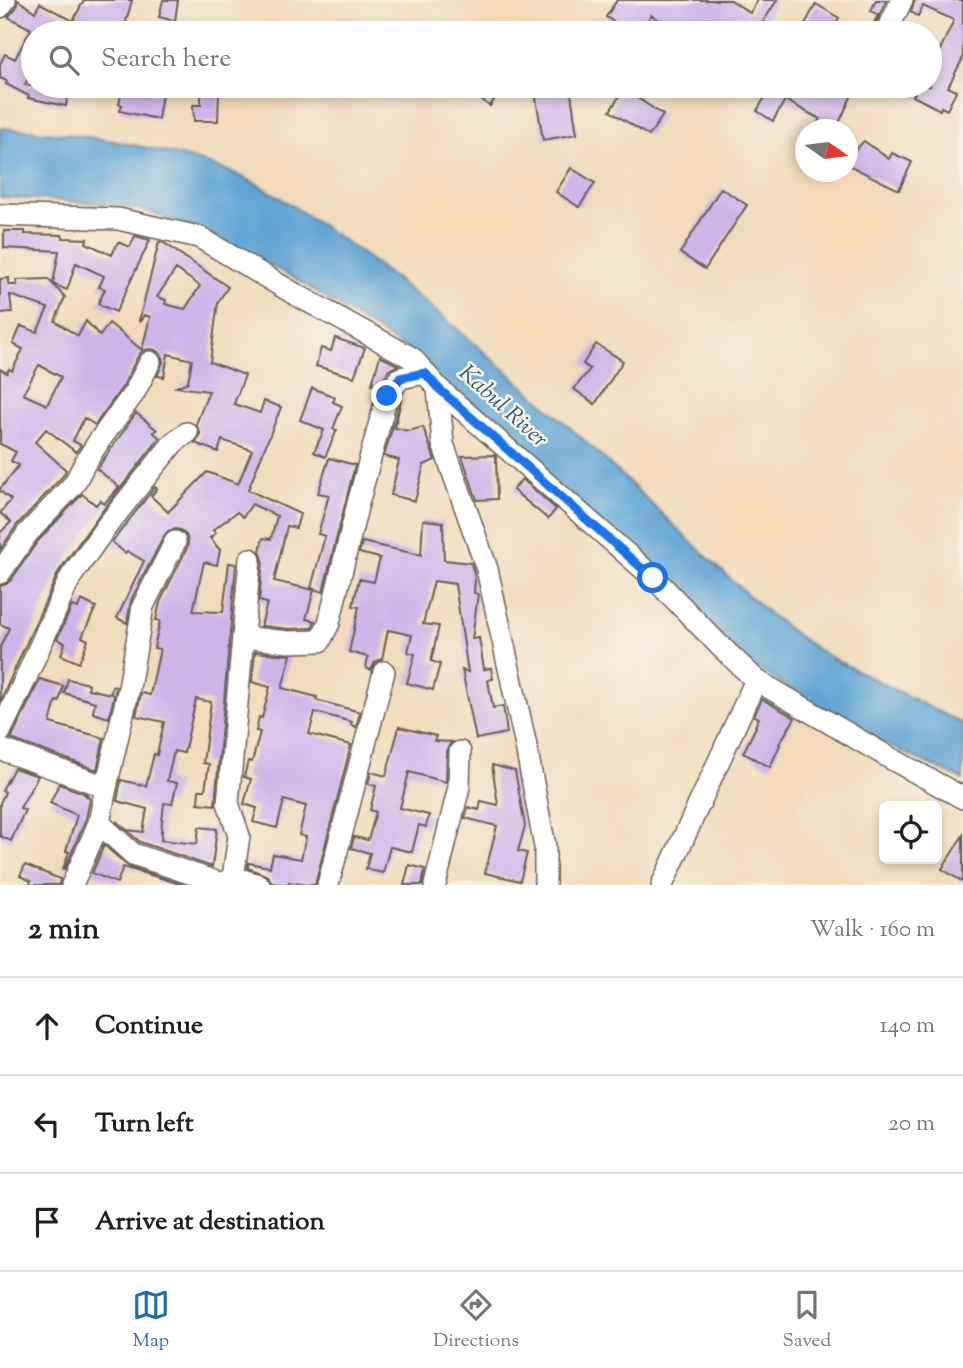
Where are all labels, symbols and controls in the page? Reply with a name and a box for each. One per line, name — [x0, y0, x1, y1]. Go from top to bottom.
search box — [21, 21, 942, 98]
icon: search — [45, 41, 83, 79]
text: Search here — [101, 41, 231, 78]
north arrow — [795, 119, 858, 182]
water label: Kabul River — [451, 358, 554, 456]
route end — [371, 380, 402, 411]
route start — [637, 562, 668, 593]
map controls — [879, 801, 942, 864]
button: locate — [879, 801, 942, 864]
text: 2 min — [28, 909, 100, 952]
text: Walk · 160 m — [810, 914, 935, 947]
icon: ahead — [28, 1007, 66, 1045]
text: Continue — [95, 1008, 203, 1045]
text: 140 m — [880, 1010, 935, 1043]
icon: left — [28, 1105, 66, 1143]
text: Turn left — [95, 1106, 194, 1143]
text: 20 m — [888, 1108, 935, 1141]
icon: arrive — [28, 1203, 66, 1241]
text: Arrive at destination — [95, 1204, 325, 1241]
tab: Map — [132, 1286, 170, 1355]
tab: Directions — [433, 1286, 519, 1355]
tab: Saved — [782, 1286, 831, 1355]

